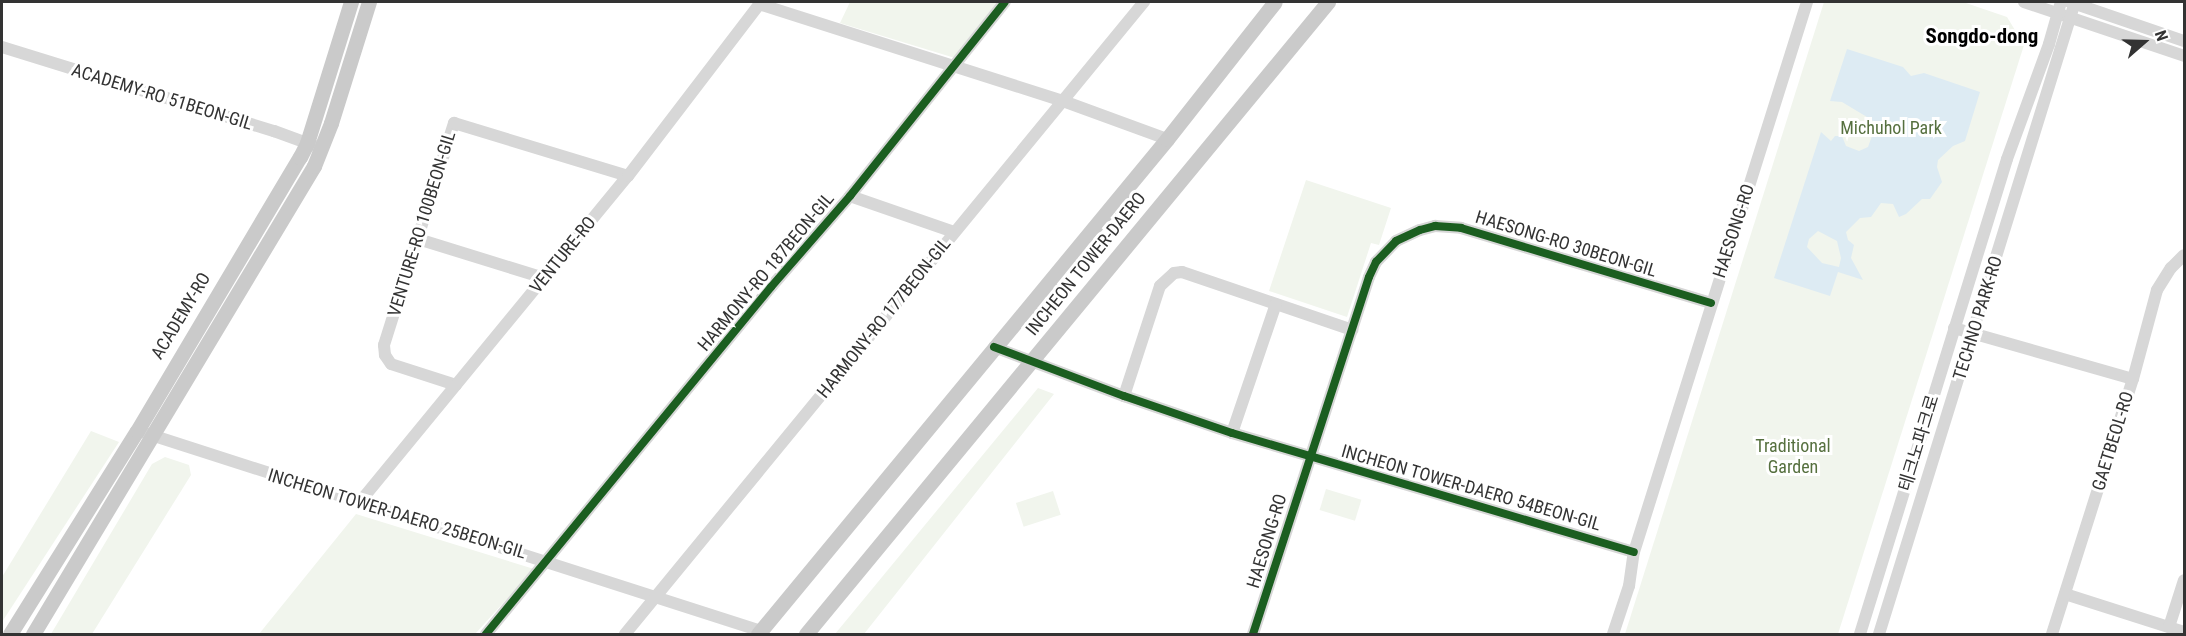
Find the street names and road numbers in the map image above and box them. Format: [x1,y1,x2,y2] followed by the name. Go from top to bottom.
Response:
[69,59,255,135] street label: ACADEMY-RO 51BEON-GIL
[384,129,460,319] street label: VENTURE-RO 100BEON-GIL
[1709,181,1759,281] street label: HAESONG-RO
[693,188,839,356] street label: HARMONY-RO 187BEON-GIL
[1021,188,1151,340] street label: INCHEON TOWER-DAERO
[1473,206,1659,282] street label: HAESONG-RO 30BEON-GIL
[525,212,601,298] street label: VENTURE-RO
[813,233,955,403] street label: HARMONY-RO 177BEON-GIL
[1949,253,2007,383] street label: TECHNO PARK-RO
[147,269,215,363] street label: ACADEMY-RO
[2088,389,2138,493] street label: GAETBEOL-RO
[1894,392,1944,494] street label: 테크노파크로
[1339,441,1603,535] street label: INCHEON TOWER-DAERO 54BEON-GIL
[265,464,529,564] street label: INCHEON TOWER-DAERO 25BEON-GIL
[1242,491,1292,591] street label: HAESONG-RO

